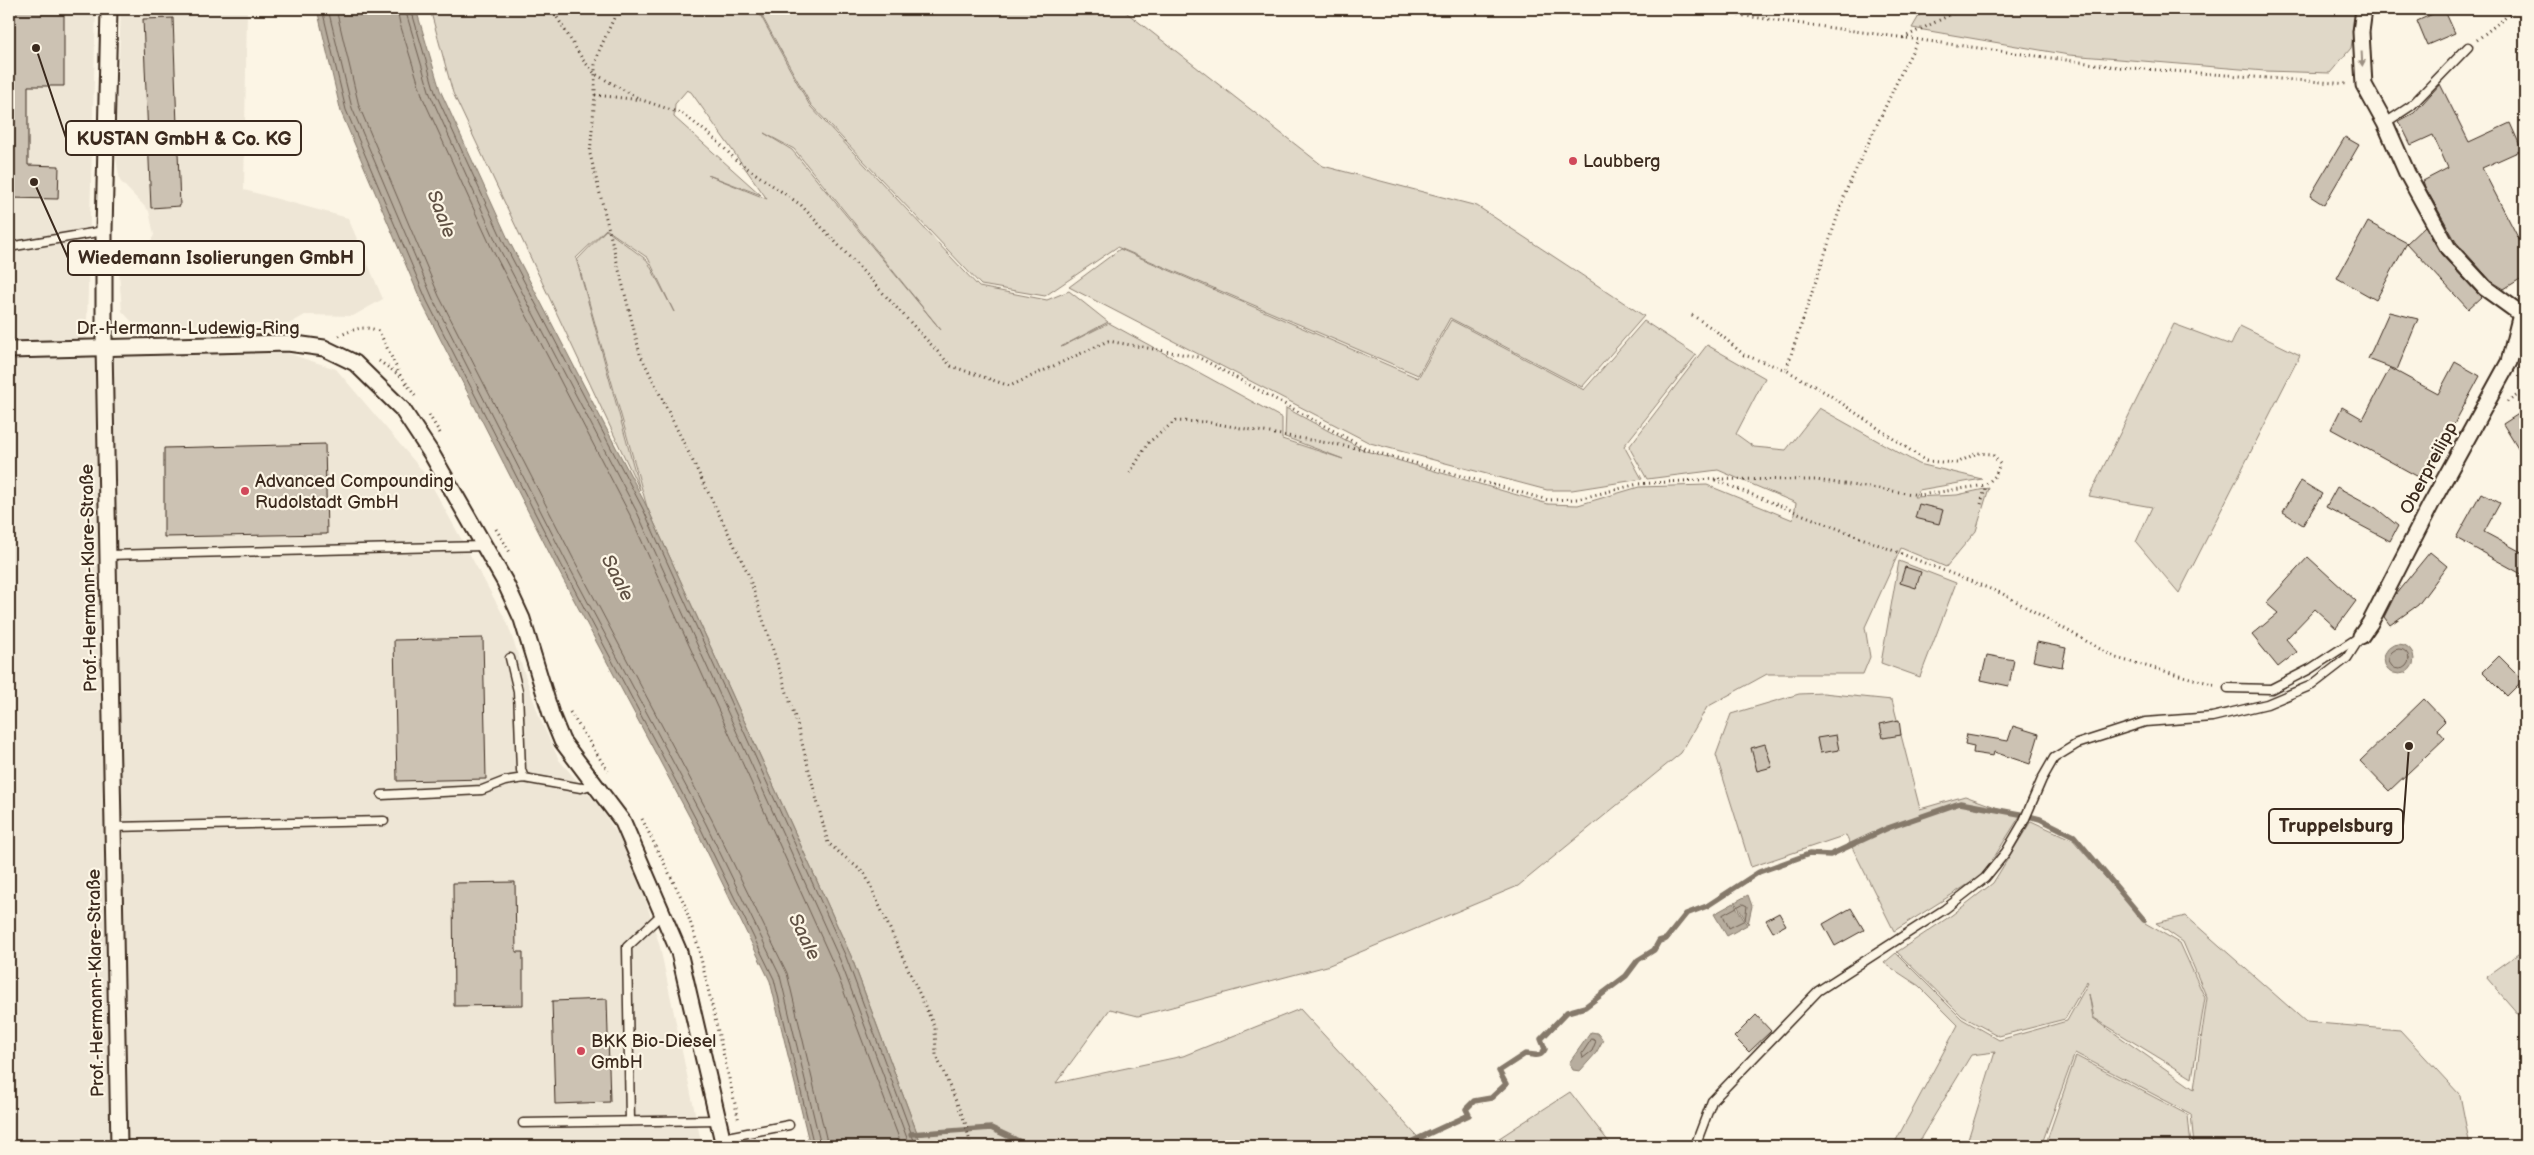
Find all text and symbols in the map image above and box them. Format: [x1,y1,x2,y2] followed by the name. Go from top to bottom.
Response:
[2359,51,2367,67] one-way arrow
[66,121,301,155] callout: KUSTAN GmbH & Co. KG
[77,128,291,151] text: KUSTAN GmbH & Co. KG
[1583,151,1661,172] place label: Laubberg
[1567,155,1579,167] marker: Laubberg
[421,187,461,241] water label: Saale
[68,241,364,275] callout: Wiedemann Isolierungen GmbH
[78,247,354,270] text: Wiedemann Isolierungen GmbH
[76,318,300,339] street label: Dr.-Hermann-Ludewig-Ring
[2396,418,2462,518] street label: Oberpreilipp
[77,463,101,692] street label: Prof.-Hermann-Klare-Straße
[255,471,454,513] place label: Advanced Compounding Rudolstadt GmbH
[239,485,251,497] marker: Advanced Compounding Rudolstadt GmbH
[596,551,638,605] water label: Saale
[2269,809,2403,843] callout: Truppelsburg
[2279,815,2393,838] text: Truppelsburg
[84,868,108,1097] street label: Prof.-Hermann-Klare-Straße
[783,910,825,964] water label: Saale
[591,1031,716,1073] place label: BKK Bio-Diesel GmbH
[575,1045,587,1057] marker: BKK Bio-Diesel GmbH

